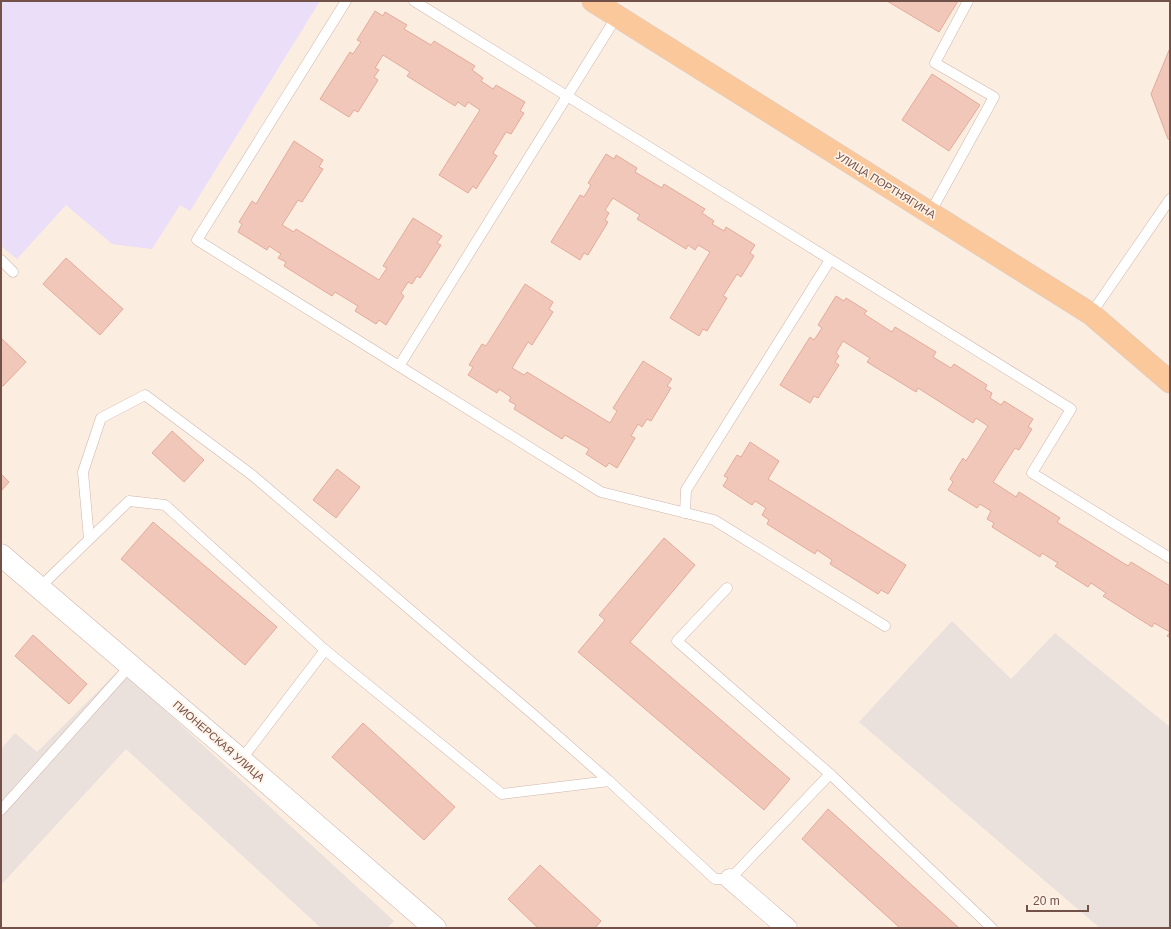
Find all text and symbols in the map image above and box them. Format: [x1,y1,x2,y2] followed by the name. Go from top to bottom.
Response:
[834,149,939,221] street label: УЛИЦА ПОРТНЯГИНА
[171,698,267,784] street label: ПИОНЕРСКАЯ УЛИЦА
[1027,887,1088,913] scale bar
[1033,894,1060,908] text: 20 m

